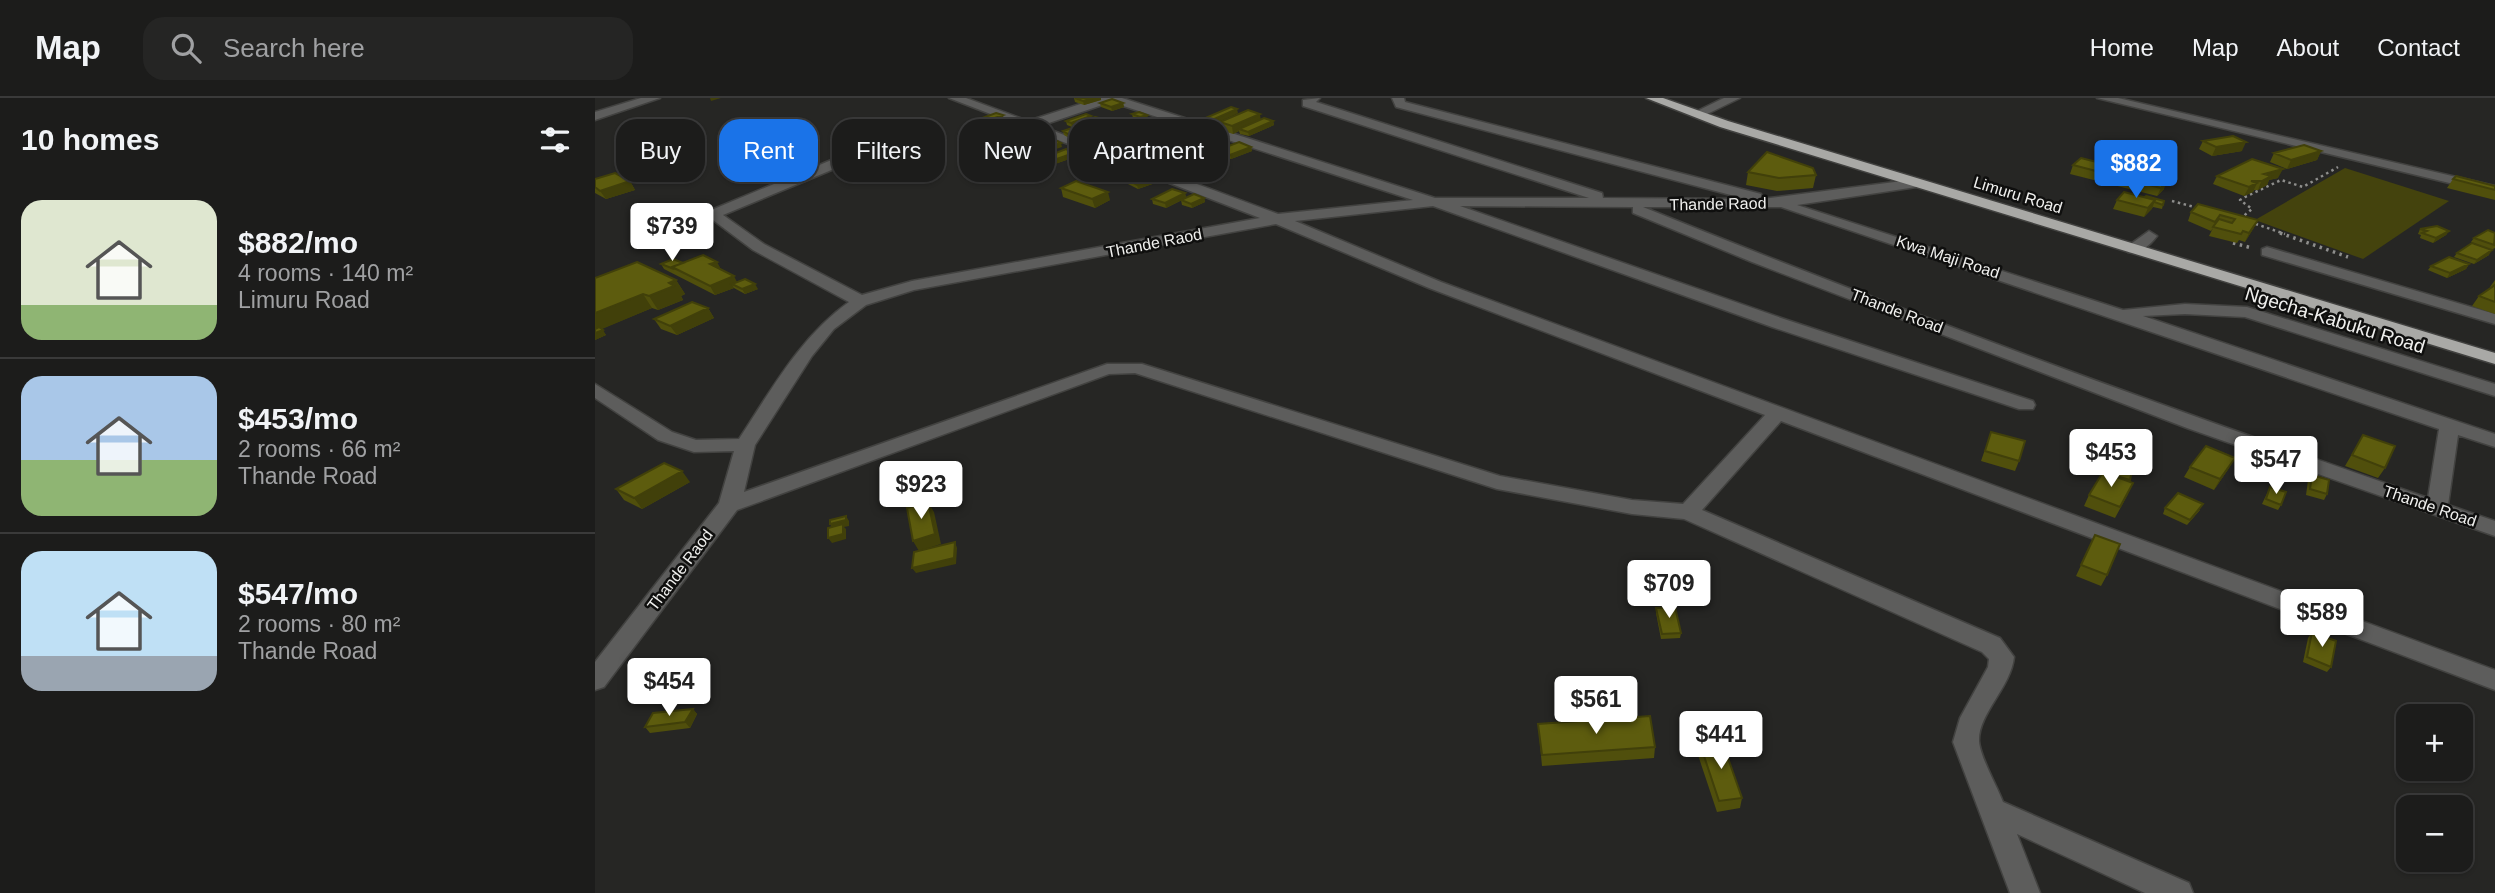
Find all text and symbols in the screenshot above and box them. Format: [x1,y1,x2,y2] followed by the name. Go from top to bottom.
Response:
[143,17,633,80] search box
[35,29,101,66] text: Map
[167,29,205,67] icon: search
[223,33,365,63] text: Search here
[2090,34,2154,61] text: Home
[2192,34,2239,61] text: Map
[2277,34,2339,61] text: About
[2377,34,2460,61] text: Contact
[616,119,705,182] chip: Buy
[719,119,818,182] chip: Rent
[832,119,945,182] chip: Filters
[959,119,1055,182] chip: New
[1069,119,1228,182] chip: Apartment
[536,121,574,159] icon: filters
[21,123,159,156] text: 10 homes
[2095,140,2177,200] pin: $882
[2110,150,2162,176] text: $882
[1972,173,2064,217] street label: Limuru Road
[1669,195,1767,213] street label: Thande Raod
[631,204,713,263] pin: $739
[646,213,698,239] text: $739
[1105,225,1203,261] street label: Thande Raod
[238,226,358,259] text: $882/mo
[77,228,161,312] icon: home
[1894,232,2002,282] street label: Kwa Maji Road
[238,260,413,286] text: 4 rooms · 140 m²
[2243,283,2427,357] street label: Ngecha-Kabuku Road
[1849,286,1945,336] street label: Thande Road
[238,287,370,313] text: Limuru Road
[238,402,358,435] text: $453/mo
[77,404,161,488] icon: home
[2070,430,2152,489] pin: $453
[238,436,400,462] text: 2 rooms · 66 m²
[2235,436,2317,496] pin: $547
[2085,439,2137,465] text: $453
[2250,446,2302,472] text: $547
[880,462,962,521] pin: $923
[238,463,377,489] text: Thande Road
[895,471,947,497] text: $923
[2381,482,2479,530] street label: Thande Road
[644,526,716,614] street label: Thande Raod
[1628,560,1710,620] pin: $709
[1643,570,1695,596] text: $709
[238,577,358,610] text: $547/mo
[77,579,161,663] icon: home
[2281,589,2363,649] pin: $589
[2296,599,2348,625] text: $589
[238,611,400,637] text: 2 rooms · 80 m²
[238,638,377,664] text: Thande Road
[628,658,710,718] pin: $454
[643,668,695,694] text: $454
[1555,676,1637,736] pin: $561
[1570,686,1622,712] text: $561
[2396,704,2473,872] map controls
[2396,704,2473,781] button: +
[1680,712,1762,771] pin: $441
[1695,721,1747,747] text: $441
[2396,795,2473,872] button: −

